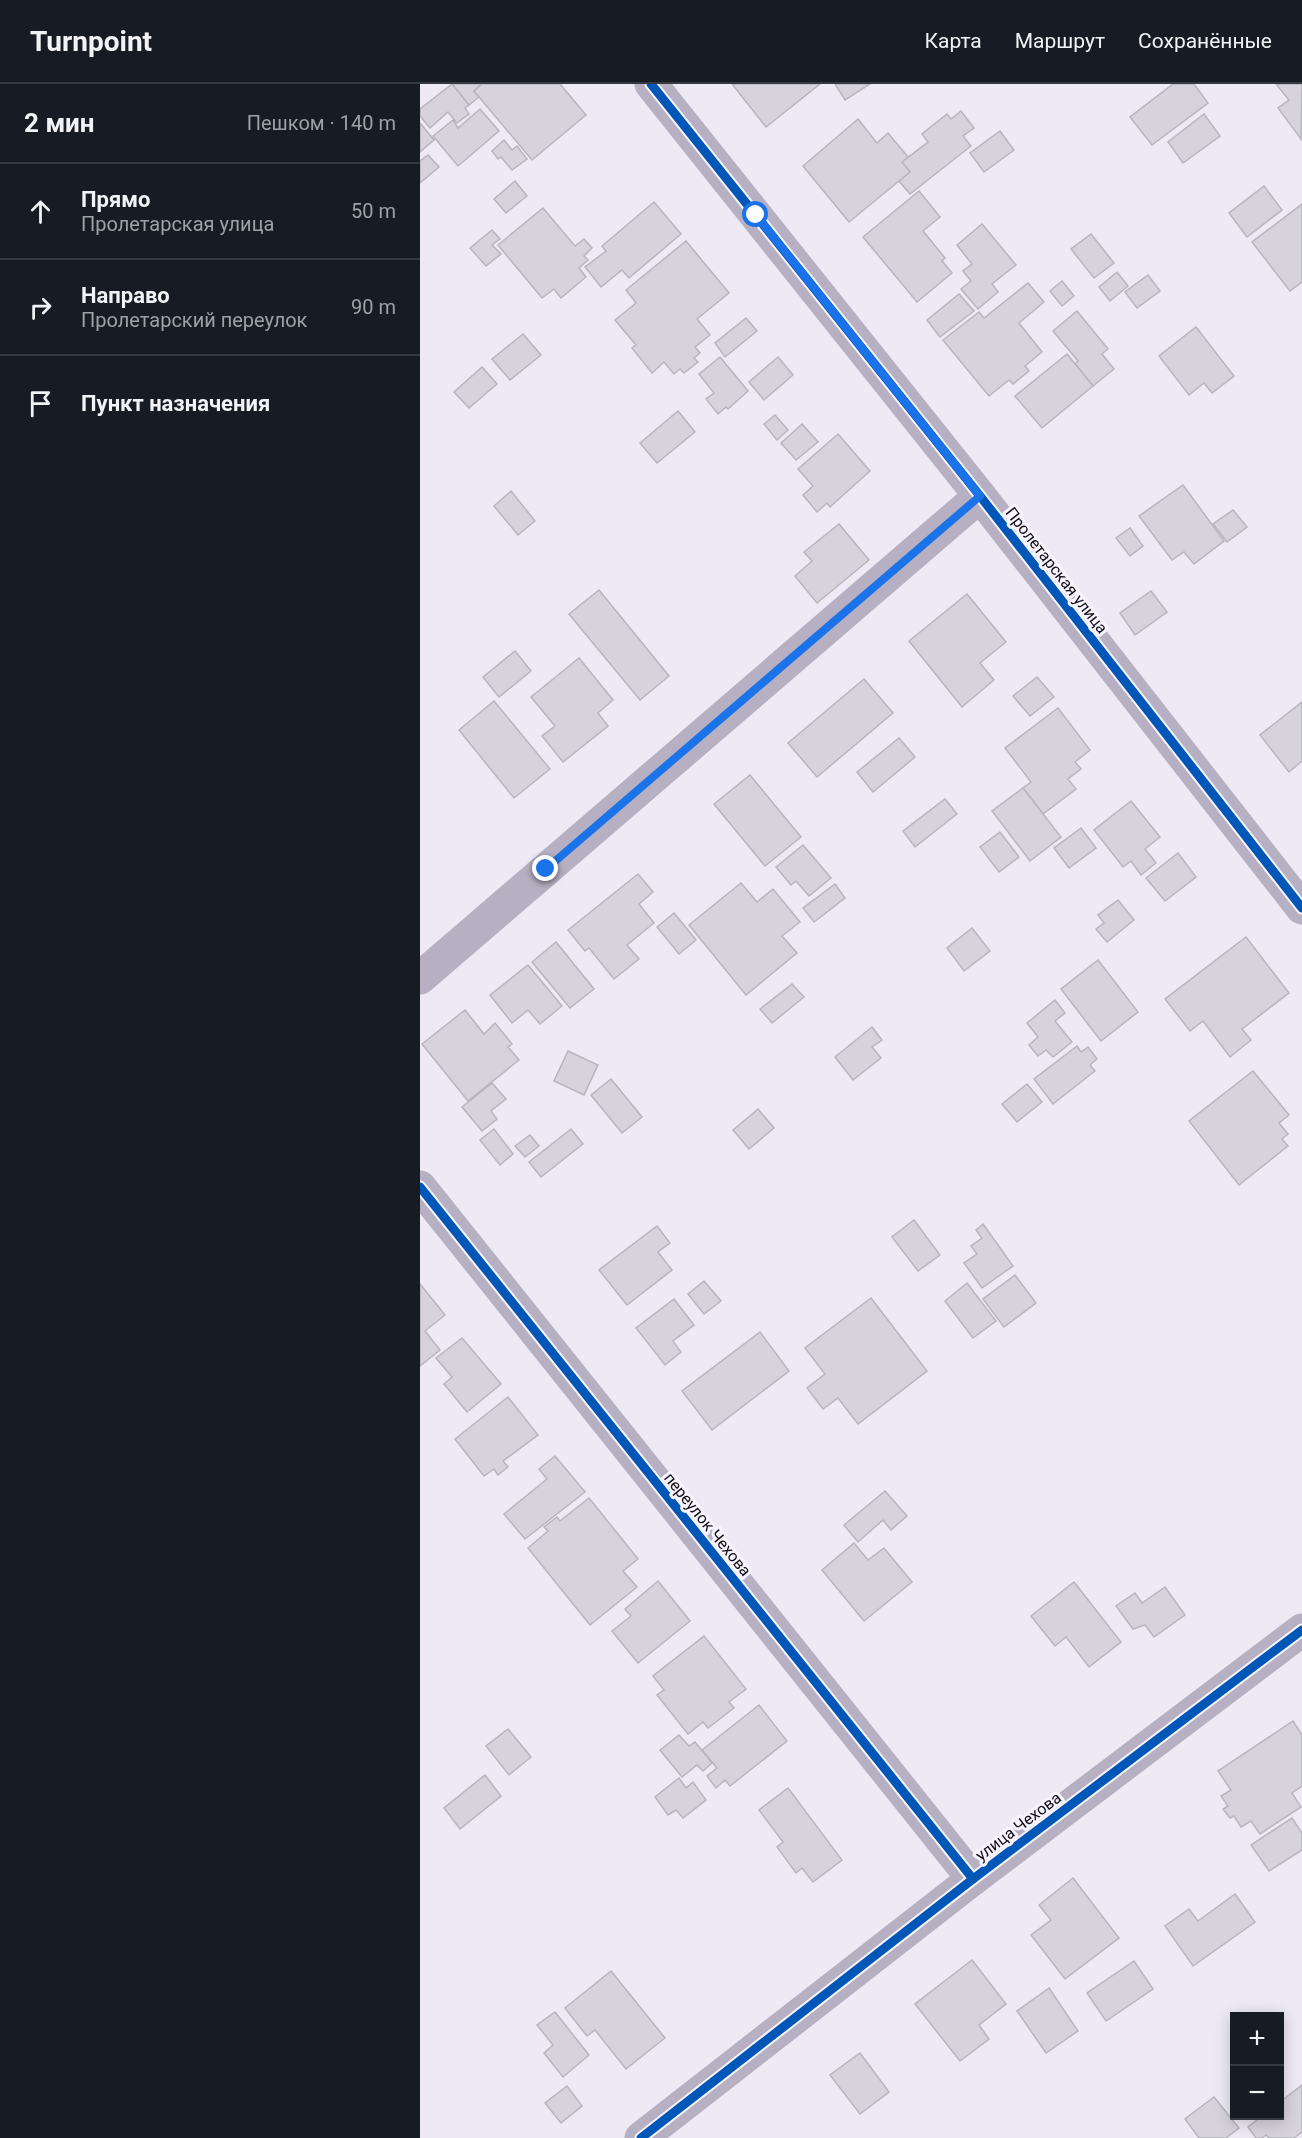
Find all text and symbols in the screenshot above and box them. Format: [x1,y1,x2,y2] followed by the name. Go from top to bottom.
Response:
[30,25,152,58] text: Turnpoint
[925,29,982,53] text: Карта
[1015,29,1105,53] text: Маршрут
[1138,29,1272,53] text: Сохранённые
[24,108,95,138] text: 2 мин
[247,111,396,135] text: Пешком · 140 m
[81,187,150,212] text: Прямо
[24,195,57,228] icon: ahead
[351,199,396,223] text: 50 m
[742,201,768,227] route start
[81,212,274,236] text: Пролетарская улица
[81,283,170,308] text: Направо
[24,291,57,324] icon: right
[351,295,396,319] text: 90 m
[81,308,307,332] text: Пролетарский переулок
[24,387,57,420] icon: arrive
[81,391,270,416] text: Пункт назначения
[1001,504,1112,637] street label: Пролетарская улица
[532,855,558,881] route end
[660,1469,755,1580] street label: переулок Чехова
[972,1788,1065,1865] street label: улица Чехова
[1230,2012,1284,2120] map controls
[1230,2012,1284,2066] button: +
[1230,2066,1284,2120] button: −

